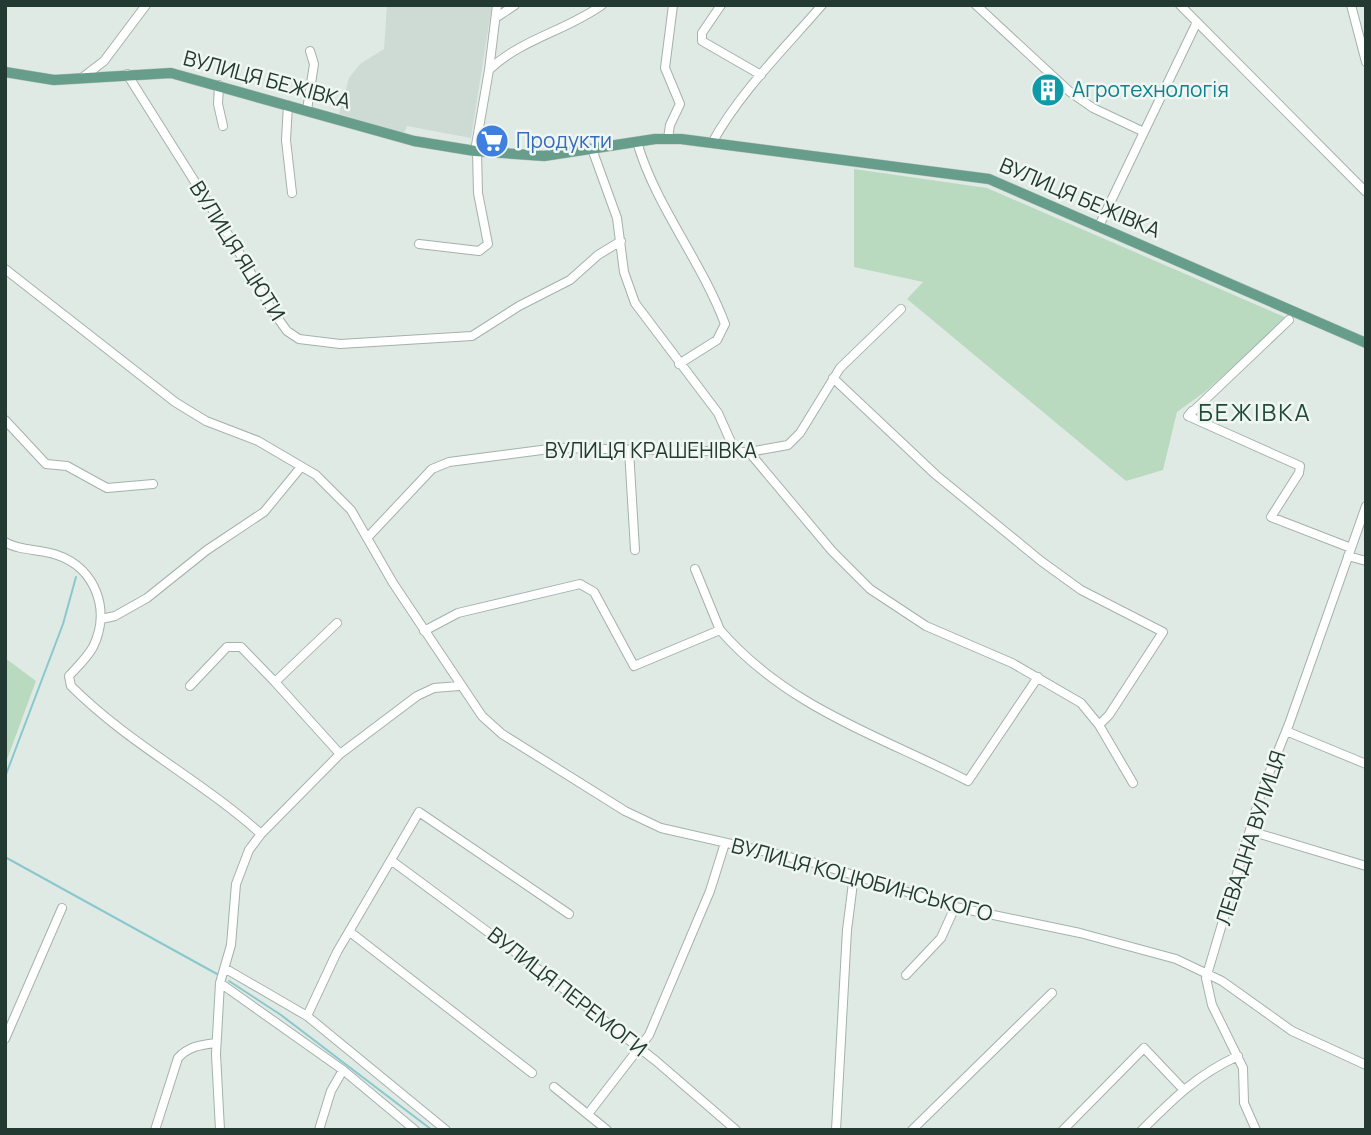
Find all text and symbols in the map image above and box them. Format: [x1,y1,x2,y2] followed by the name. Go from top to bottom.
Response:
[180,43,354,115] street label: ВУЛИЦЯ БЕЖІВКА
[1029,71,1067,109] building icon: Агротехнологія
[1072,75,1229,103] place label: Агротехнологія
[473,122,511,160] supermarket icon: Продукти
[516,126,612,154] place label: Продукти
[996,151,1165,244] street label: ВУЛИЦЯ БЕЖІВКА
[184,175,292,326] street label: ВУЛИЦЯ ЯЦЮТИ
[1198,395,1312,428] district label: БЕЖІВКА
[545,436,757,464] street label: ВУЛИЦЯ КРАШЕНІВКА
[1209,747,1292,929] street label: ЛЕВАДНА ВУЛИЦЯ
[729,831,996,927] street label: ВУЛИЦЯ КОЦЮБИНСЬКОГО
[482,920,653,1062] street label: ВУЛИЦЯ ПЕРЕМОГИ

